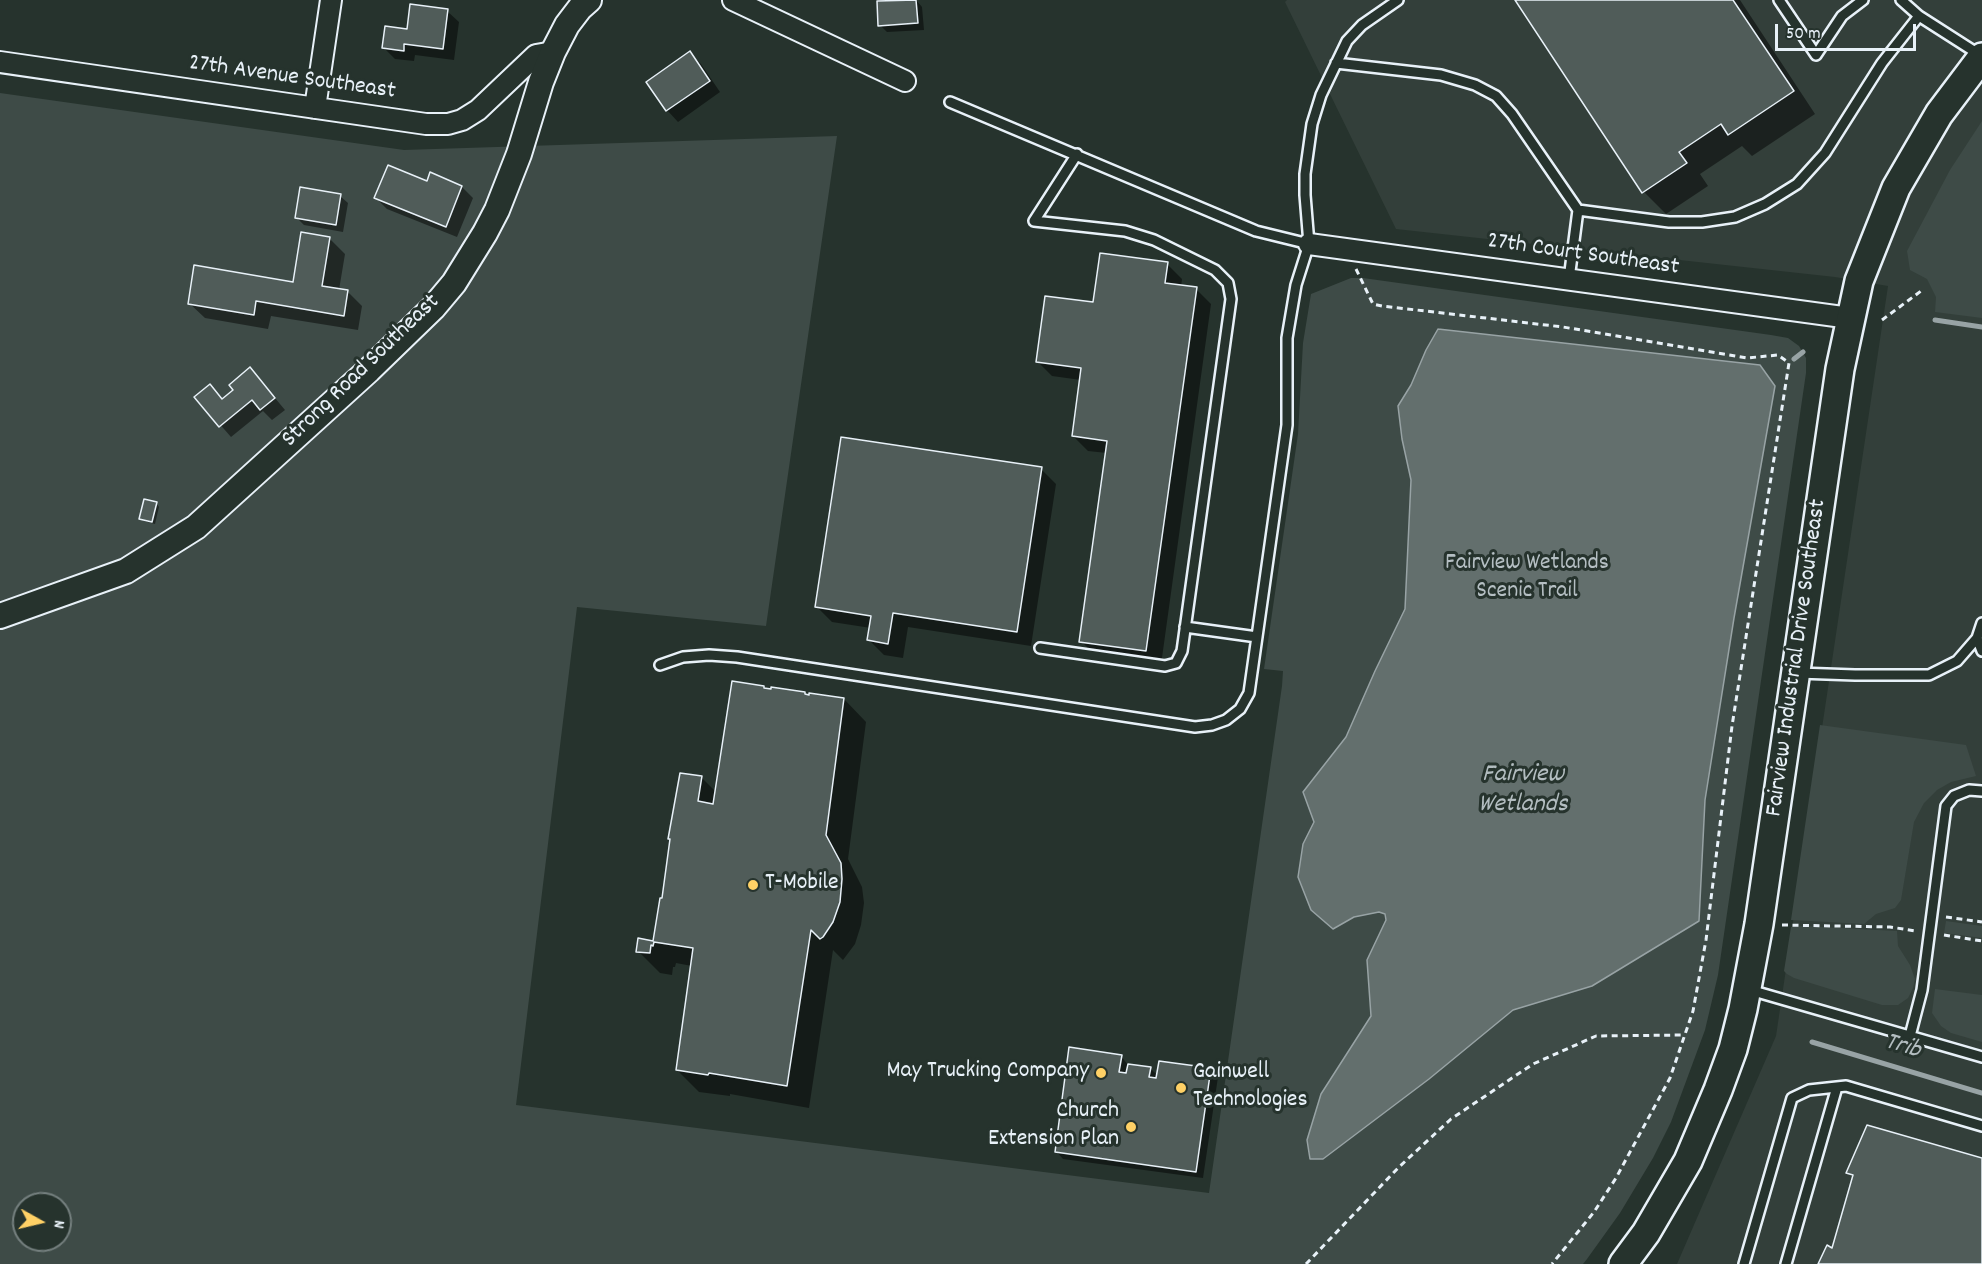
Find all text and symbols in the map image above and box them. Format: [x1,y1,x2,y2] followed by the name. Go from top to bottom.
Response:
[1778,12,1919,50] scale bar
[1786,22,1821,47] text: 50 m
[187,50,397,108] street label: 27th Avenue Southeast
[1485,228,1681,284] street label: 27th Court Southeast
[277,289,447,455] street label: Strong Road Southeast
[1761,498,1835,818] street label: Fairview Industrial Drive Southeast
[1445,551,1609,607] park label: Fairview Wetlands Scenic Trail
[1478,760,1568,822] water label: Fairview Wetlands
[765,871,839,899] place label: T-Mobile
[746,878,760,892] marker: T-Mobile
[1880,1028,1924,1068] water label: Trib
[886,1059,1089,1087] place label: May Trucking Company
[1193,1060,1308,1116] place label: Gainwell Technologies
[1094,1066,1108,1080] marker: May Trucking Company
[1174,1081,1188,1095] marker: Gainwell Technologies
[988,1099,1119,1155] place label: Church Extension Plan
[1124,1120,1138,1134] marker: Church Extension Plan
[12,1192,72,1252] north arrow
[46,1219,70,1230] text: N

